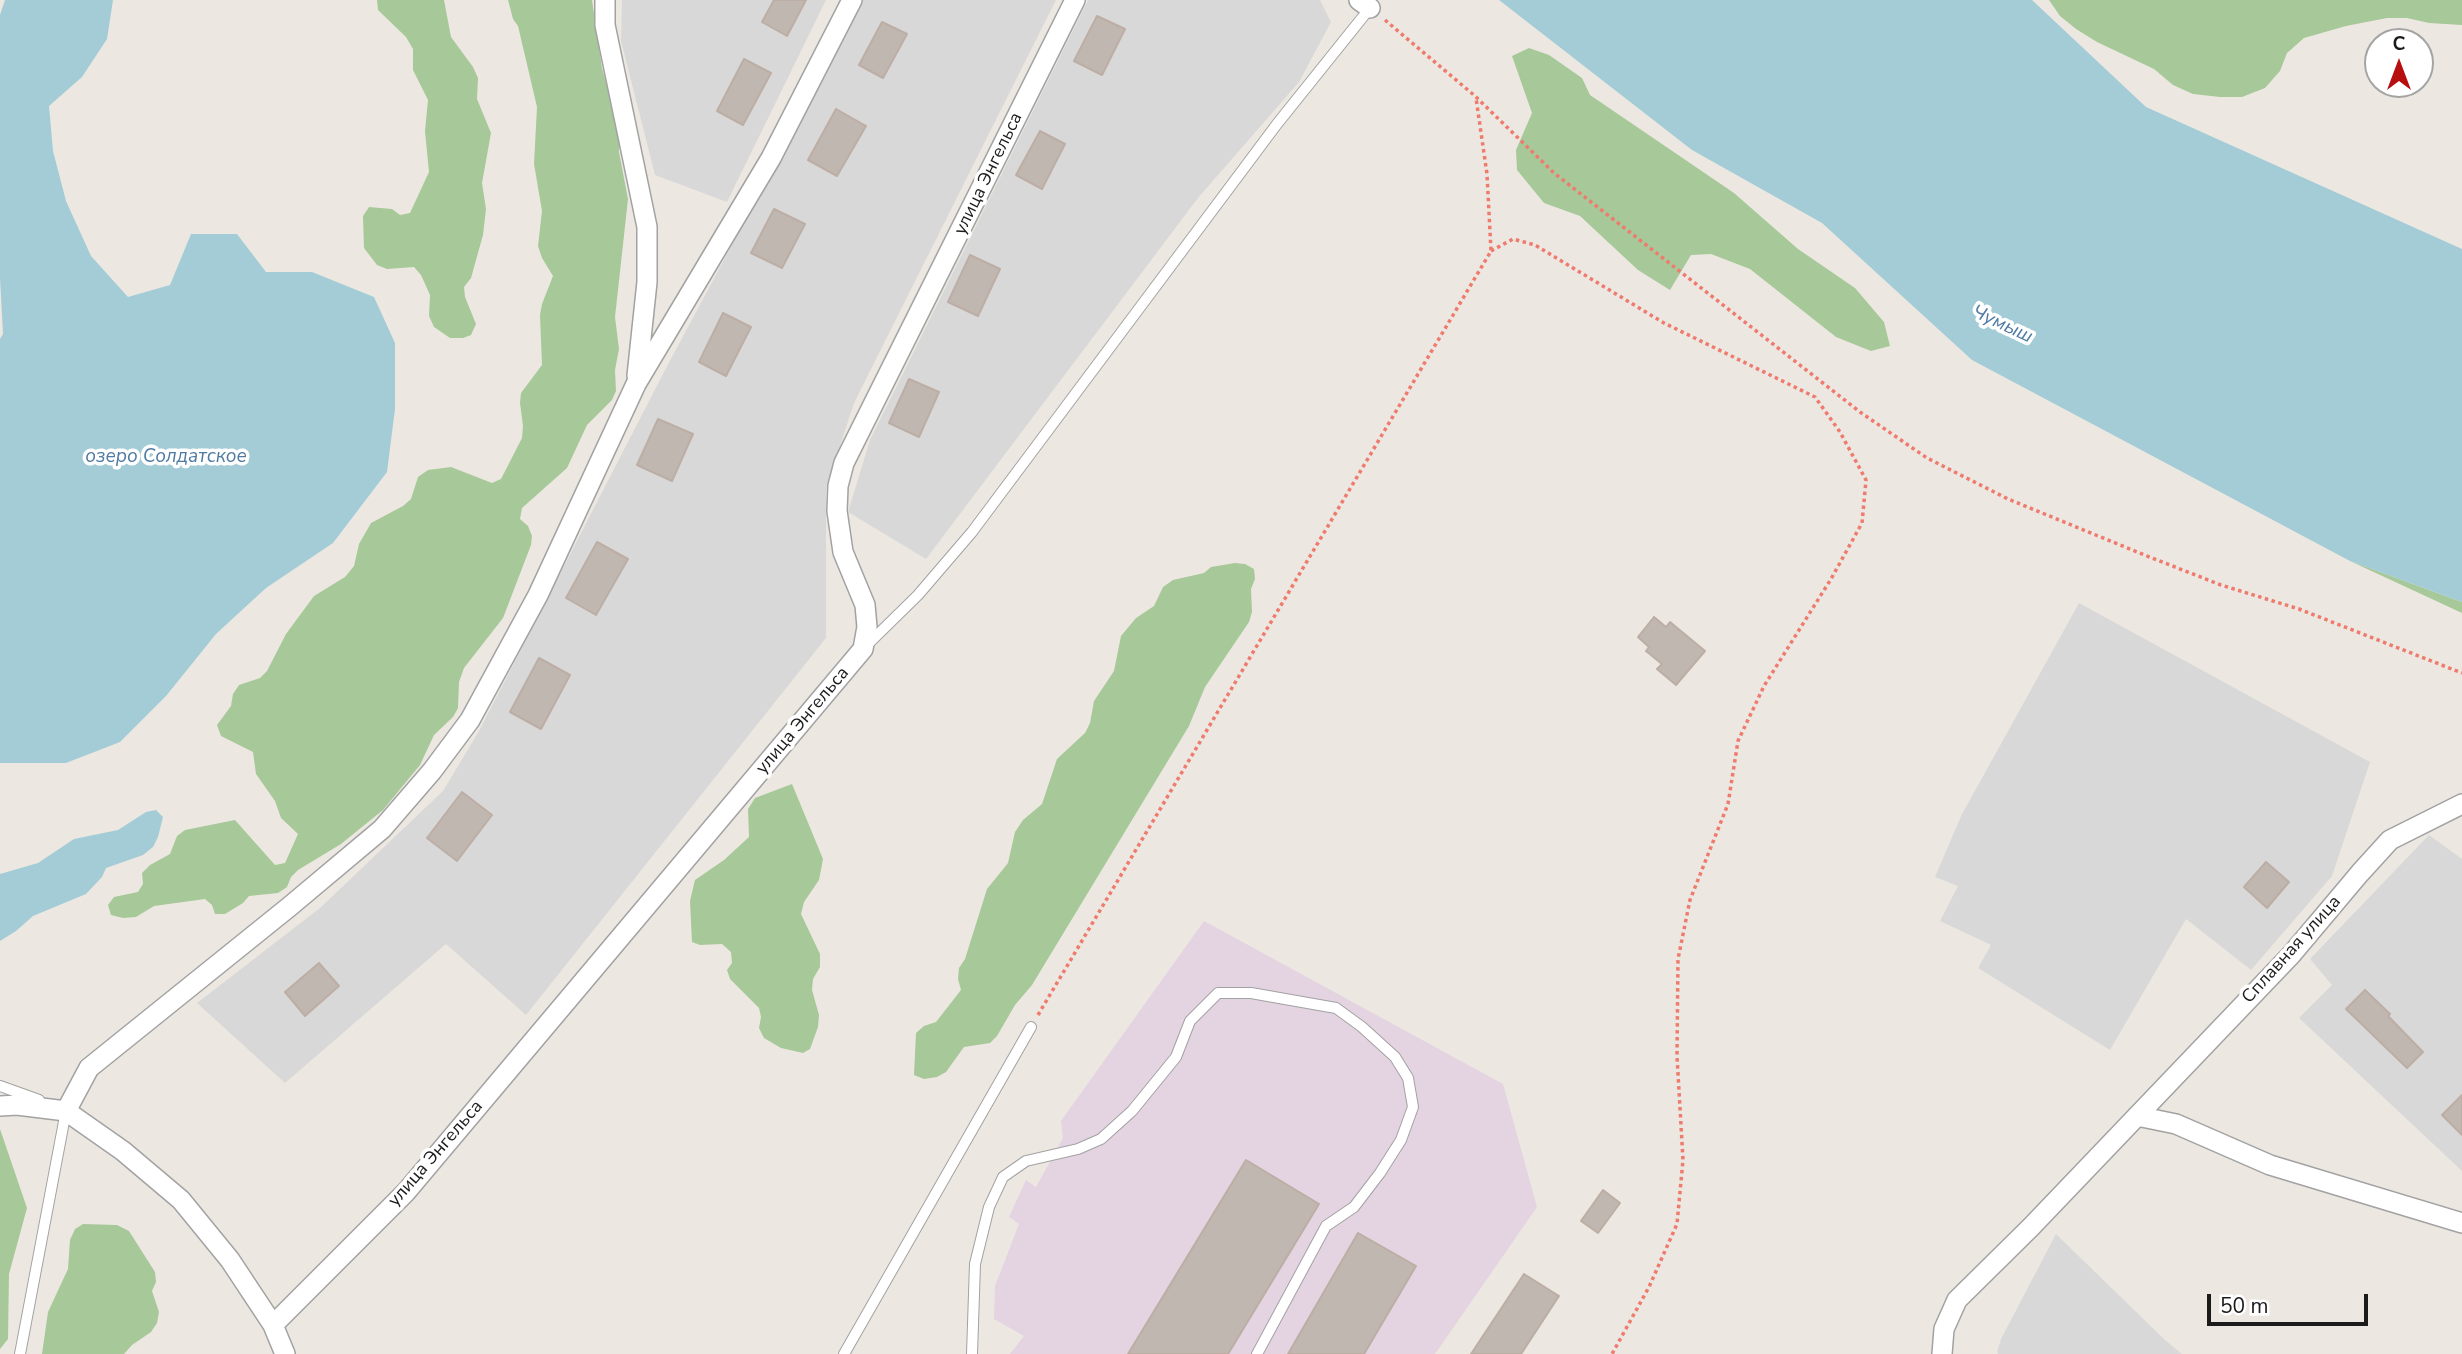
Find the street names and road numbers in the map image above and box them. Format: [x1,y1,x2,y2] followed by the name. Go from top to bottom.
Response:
[950,109,1028,239] street label: улица Энгельса
[752,663,854,779] street label: улица Энгельса
[2238,892,2346,1008] street label: Сплавная улица
[384,1097,488,1211] street label: улица Энгельса

